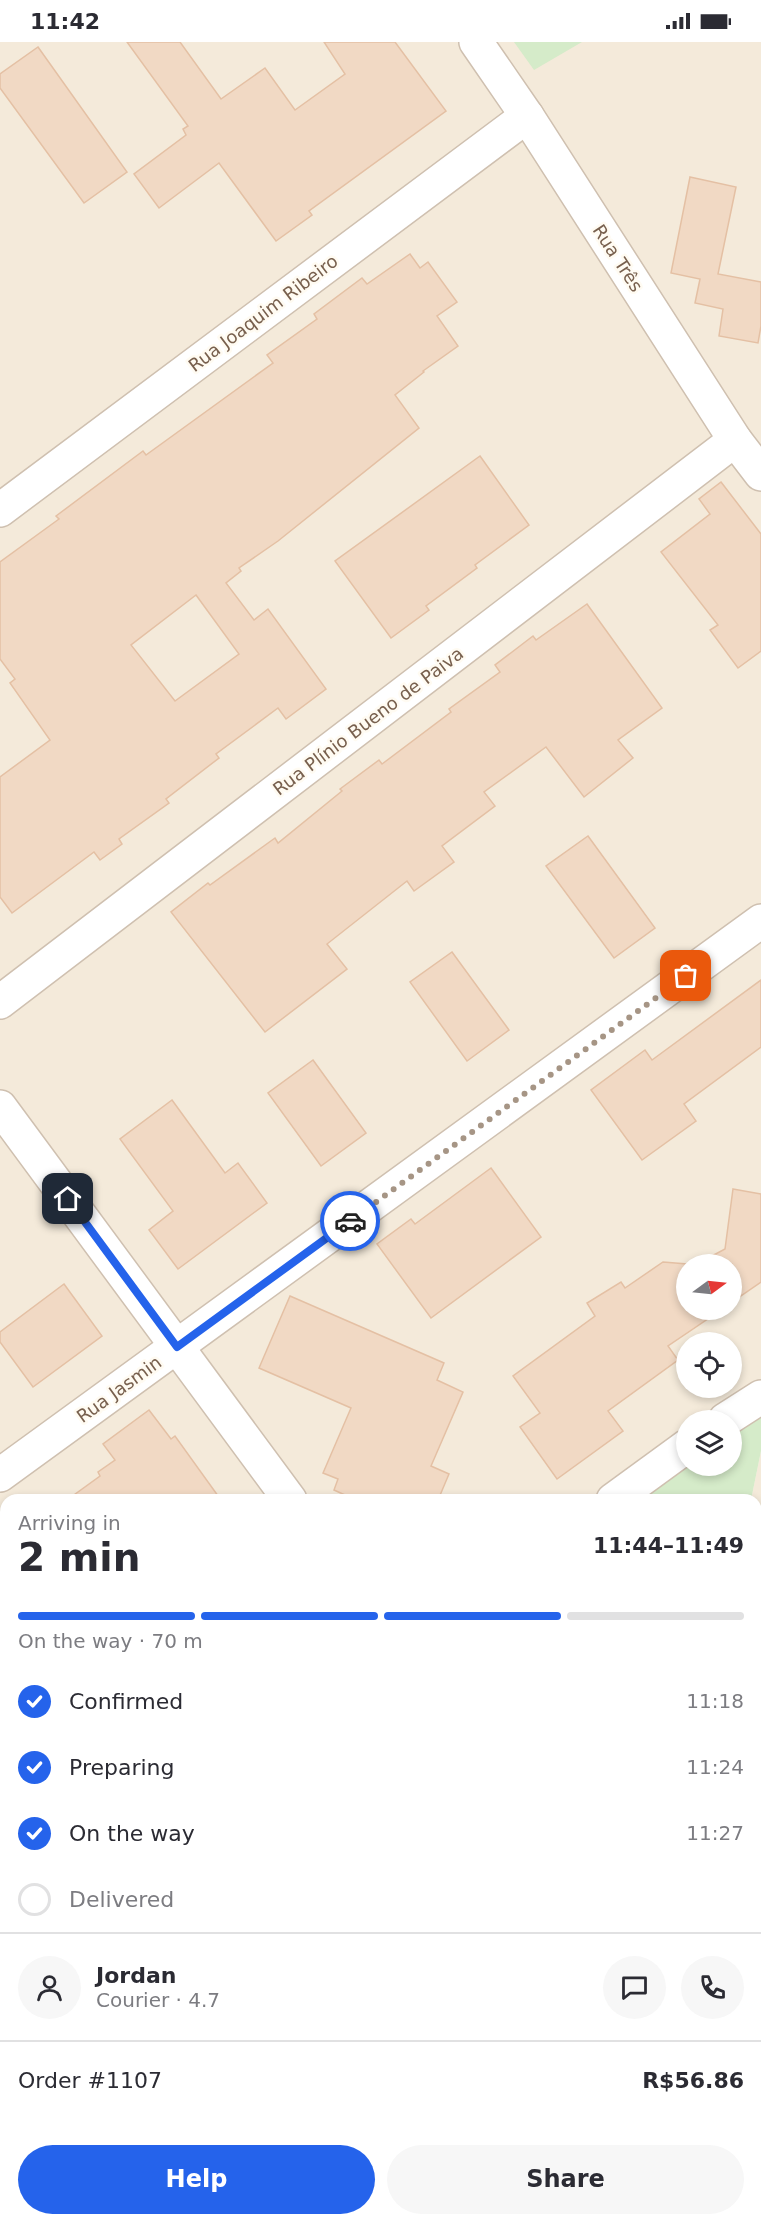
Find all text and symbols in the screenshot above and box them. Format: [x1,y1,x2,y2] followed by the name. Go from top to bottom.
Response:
[30,9,100,34] text: 11:42
[589,221,647,295] street label: Rua Três
[184,250,342,376] street label: Rua Joaquim Ribeiro
[269,643,467,799] street label: Rua Plínio Bueno de Paiva
[660,950,711,1001] pin
[669,959,702,992] icon: bag
[42,1173,93,1224] pin
[51,1182,84,1215] icon: home
[320,1191,380,1251] courier
[334,1205,367,1238] icon: car
[676,1254,742,1320] north arrow
[676,1254,742,1476] map controls
[676,1332,742,1398] button: locate
[73,1351,165,1427] street label: Rua Jasmin
[676,1410,742,1476] button: layers
[18,1511,121,1535] text: Arriving in
[593,1533,744,1558] text: 11:44–11:49
[18,1535,140,1580] text: 2 min
[18,1629,203,1653] text: On the way · 70 m
[18,1685,51,1718] icon: check
[69,1689,183,1714] text: Confirmed
[686,1689,744,1713] text: 11:18
[18,1751,51,1784] icon: check
[69,1755,175,1780] text: Preparing
[686,1755,744,1779] text: 11:24
[18,1817,51,1850] icon: check
[69,1821,195,1846] text: On the way
[686,1821,744,1845] text: 11:27
[69,1887,174,1912] text: Delivered
[18,1956,81,2019] button: person
[603,1956,666,2019] button: chat
[681,1956,744,2019] button: phone
[96,1963,176,1988] text: Jordan
[96,1988,220,2012] text: Courier · 4.7
[18,2068,162,2093] text: Order #1107
[642,2068,744,2093] text: R$56.86
[18,2145,375,2214] button: Help
[387,2145,744,2214] button: Share

